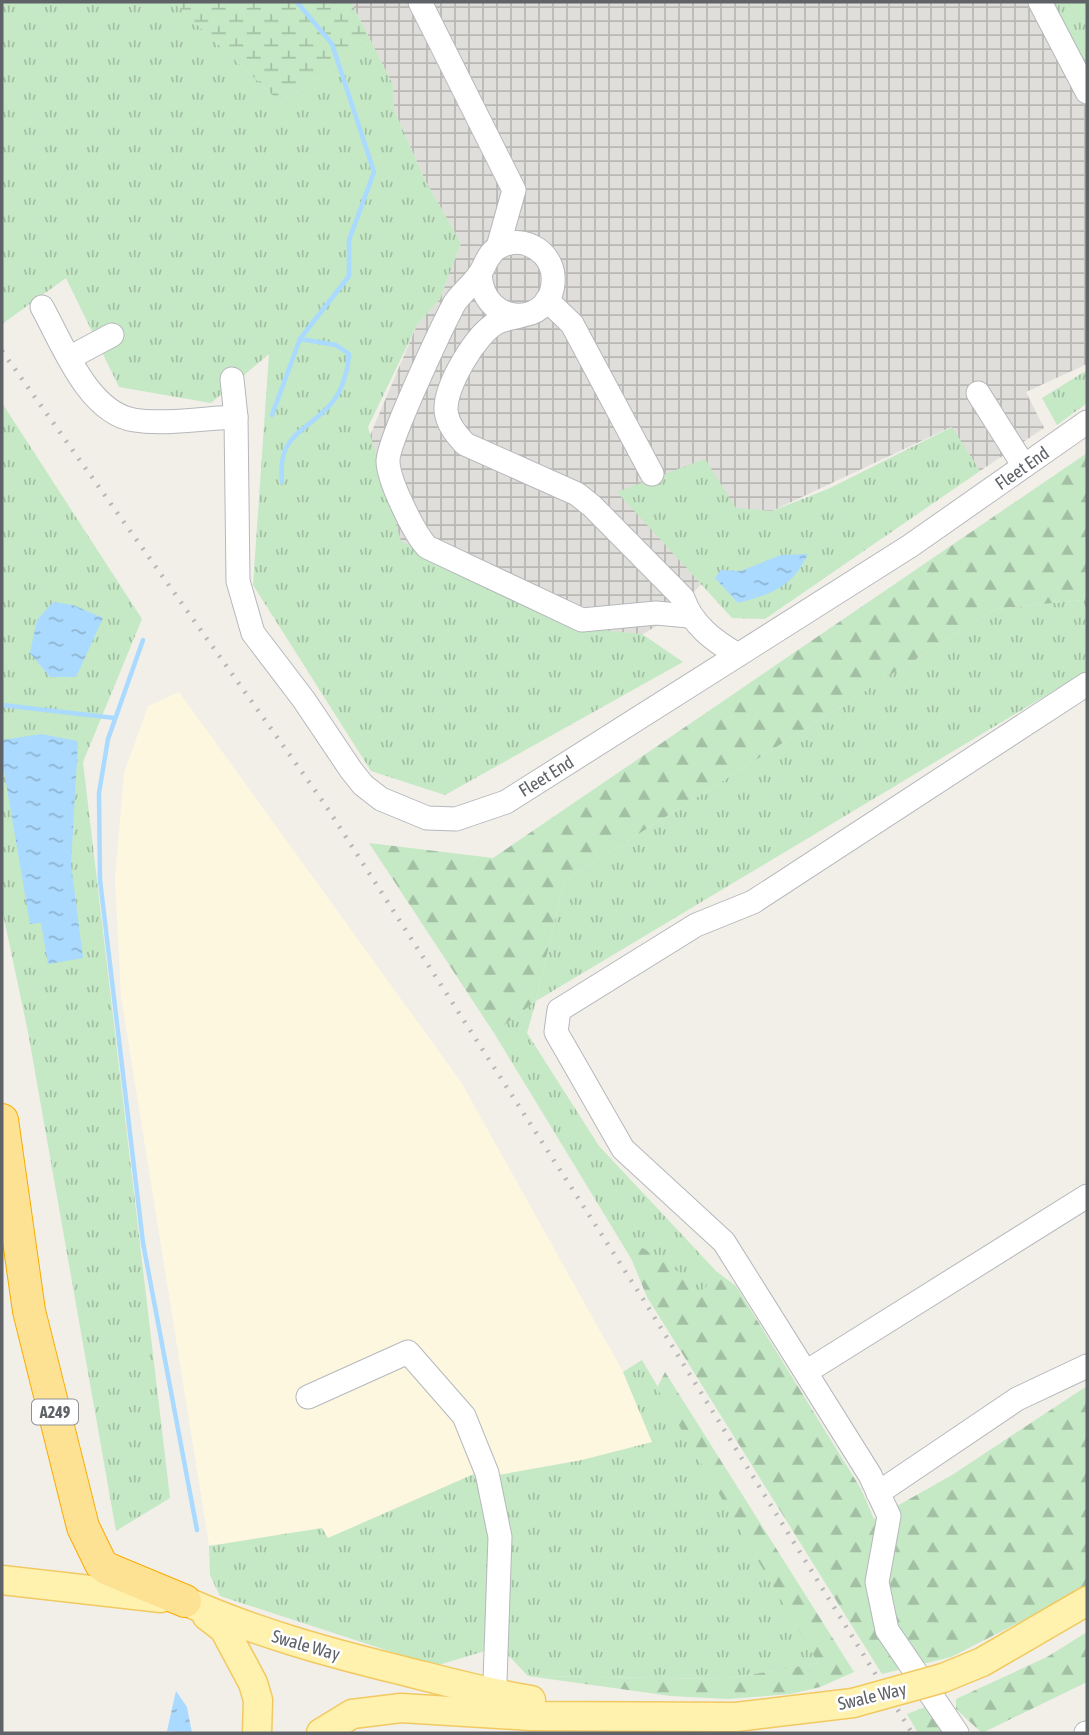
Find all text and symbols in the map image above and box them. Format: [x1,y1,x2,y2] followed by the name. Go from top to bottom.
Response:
[991,442,1053,494] street label: Fleet End
[515,751,577,801] street label: Fleet End
[32,1400,78,1424] road number: A249
[270,1625,342,1665] street label: Swale Way
[836,1678,908,1714] street label: Swale Way

